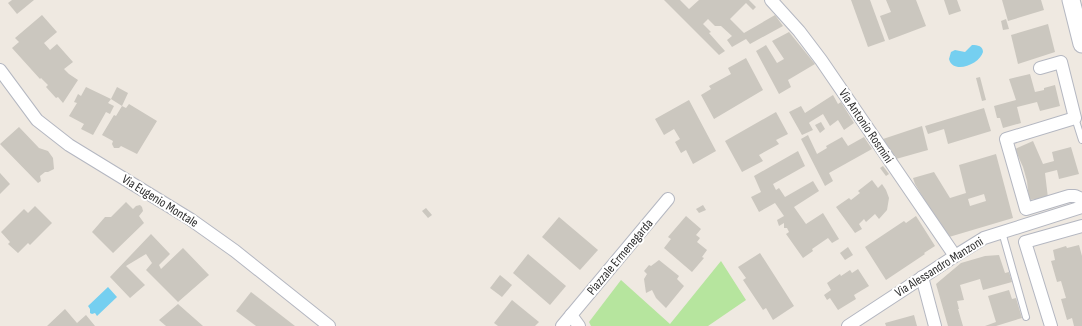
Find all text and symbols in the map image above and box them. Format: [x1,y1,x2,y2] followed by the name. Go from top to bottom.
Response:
[835,86,897,166] street label: Via Antonio Rosmini
[119,171,201,231] street label: Via Eugenio Montale
[584,216,656,298] street label: Piazzale Ermenegarda
[892,233,986,301] street label: Via Alessandro Manzoni

